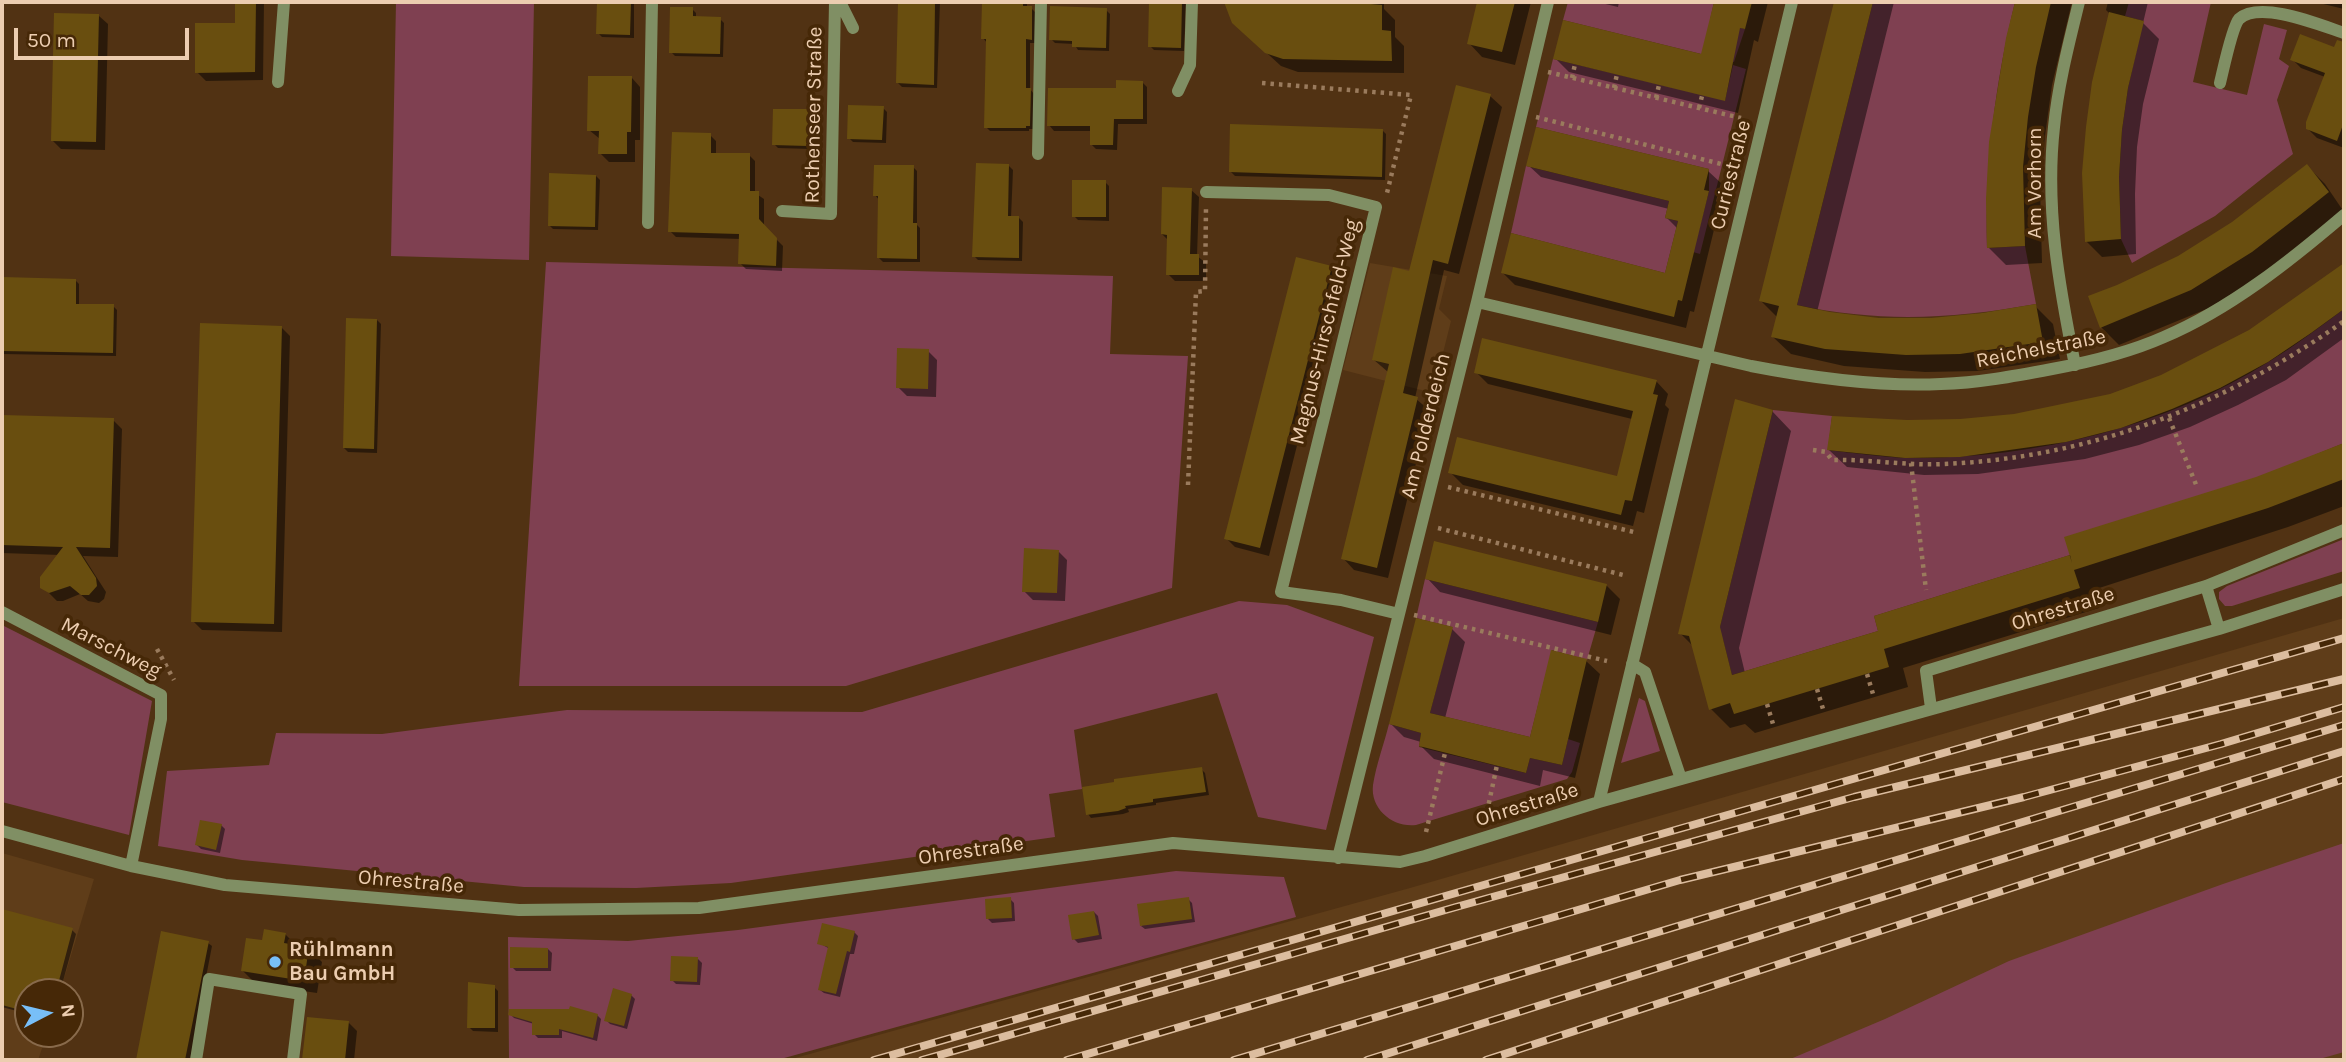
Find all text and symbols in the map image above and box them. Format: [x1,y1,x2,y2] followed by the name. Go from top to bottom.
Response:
[18,14,192,58] scale bar
[800,26,828,204] street label: Rothenseer Straße
[27,28,76,52] text: 50 m
[1705,118,1757,232] street label: Curiestraße
[2022,127,2048,239] street label: Am Vorhorn
[1285,217,1365,447] street label: Magnus-Hirschfeld-Weg
[1974,324,2108,374] street label: Reichelstraße
[1396,350,1456,502] street label: Am Polderdeich
[2008,581,2118,637] street label: Ohrestraße
[57,612,165,684] street label: Marschweg
[1472,777,1582,833] street label: Ohrestraße
[917,831,1025,871] street label: Ohrestraße
[357,865,465,899] street label: Ohrestraße
[289,937,395,987] place label: Rühlmann Bau GmbH
[267,954,283,970] marker: Rühlmann Bau GmbH
[14,978,84,1048] north arrow
[56,1003,80,1019] text: N

